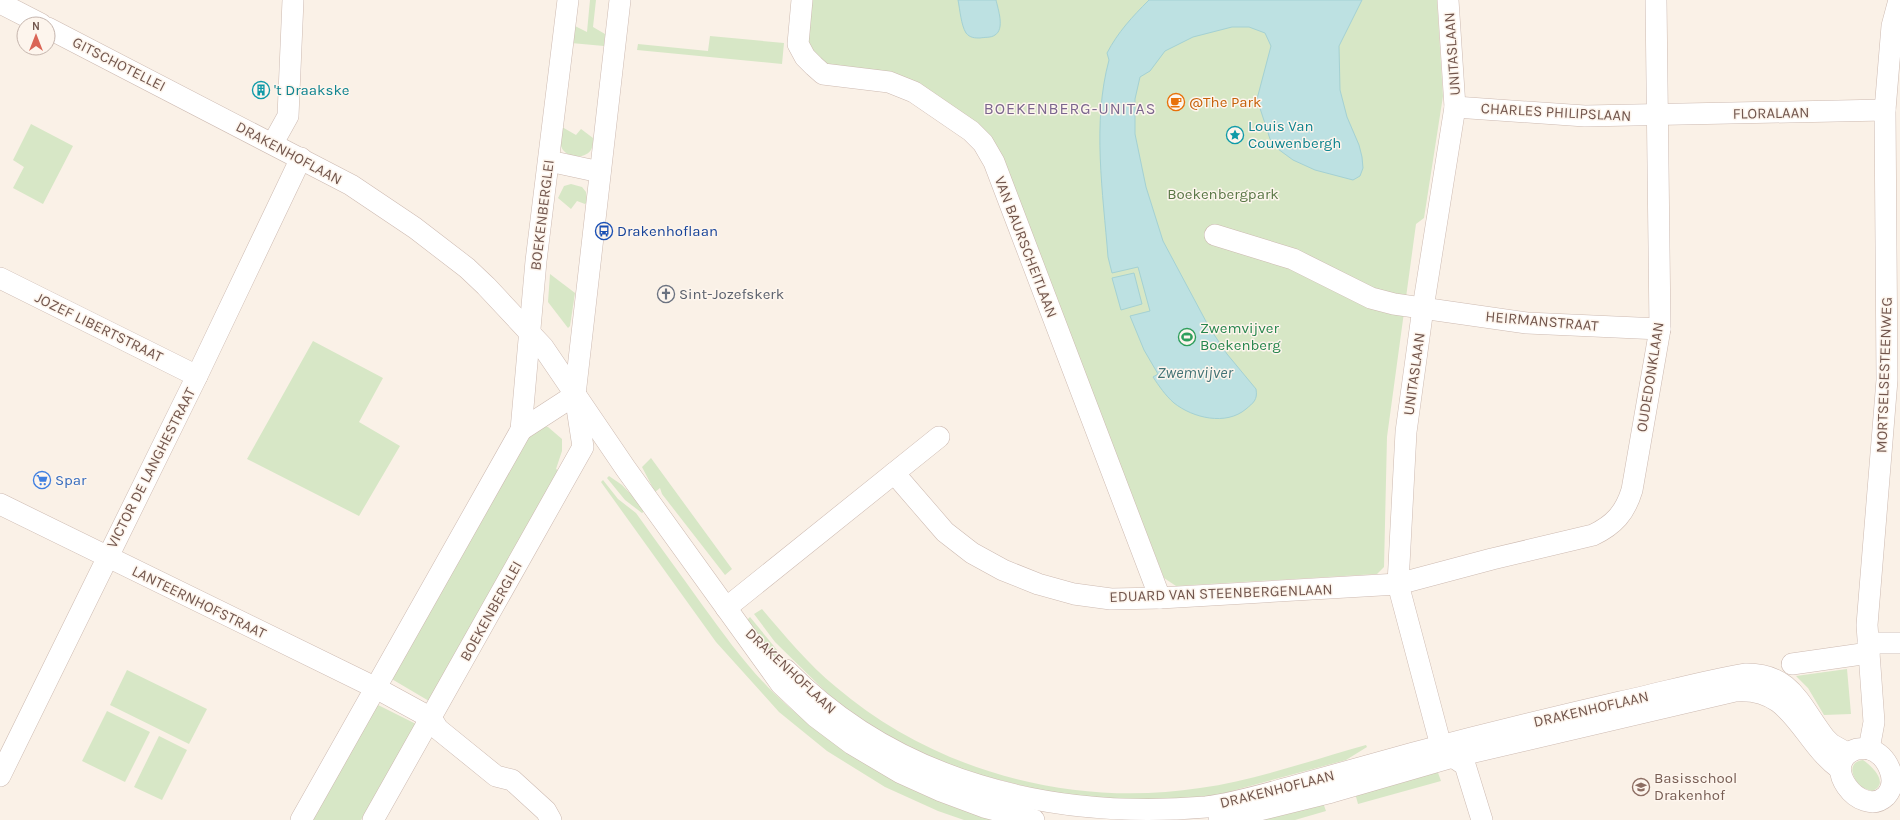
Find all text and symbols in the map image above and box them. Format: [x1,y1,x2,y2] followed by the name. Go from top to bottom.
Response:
[1440,12,1464,96] street label: UNITASLAAN
[16,16,56,56] north arrow
[32,20,40,33] text: N
[70,33,168,95] street label: GITSCHOTELLEI
[251,80,271,100] building icon: 't Draakske
[274,81,350,99] place label: 't Draakske
[1166,92,1186,112] cafe icon: @The Park
[1189,93,1261,111] place label: @The Park
[984,99,1156,118] district label: BOEKENBERG-UNITAS
[1480,99,1632,125] street label: CHARLES PHILIPSLAAN
[1732,103,1810,123] street label: FLORALAAN
[233,117,345,189] street label: DRAKENHOFLAAN
[1248,117,1341,152] place label: Louis Van Couwenbergh
[1225,125,1245,145] place icon: Louis Van Couwenbergh
[526,159,558,271] street label: BOEKENBERGLEI
[991,174,1061,320] street label: VAN BAURSCHEITLAAN
[1167,185,1279,203] park label: Boekenbergpark
[594,221,614,241] bus stop icon: Drakenhoflaan
[617,222,718,240] place label: Drakenhoflaan
[656,284,676,304] church icon: Sint-Jozefskerk
[679,285,784,303] place label: Sint-Jozefskerk
[32,288,166,366] street label: JOZEF LIBERTSTRAAT
[1872,297,1896,453] street label: MORTSELSESTEENWEG
[1485,307,1600,335] street label: HEIRMANSTRAAT
[1200,319,1281,354] place label: Zwemvijver Boekenberg
[1632,321,1668,433] street label: OUDEDONKLAAN
[1177,327,1197,347] sports icon: Zwemvijver Boekenberg
[1399,331,1429,417] street label: UNITASLAAN
[1157,363,1234,382] water label: Zwemvijver
[103,384,200,551] street label: VICTOR DE LANGHESTRAAT
[32,470,52,490] supermarket icon: Spar
[55,471,87,489] place label: Spar
[456,558,526,664] street label: BOEKENBERGLEI
[129,562,270,643] street label: LANTEERNHOFSTRAAT
[1109,580,1333,606] street label: EDUARD VAN STEENBERGENLAAN
[742,624,840,718] street label: DRAKENHOFLAAN
[1532,687,1650,731] street label: DRAKENHOFLAAN
[1218,766,1336,812] street label: DRAKENHOFLAAN
[1654,769,1737,804] place label: Basisschool Drakenhof
[1631,777,1651,797] school or university icon: Basisschool Drakenhof

